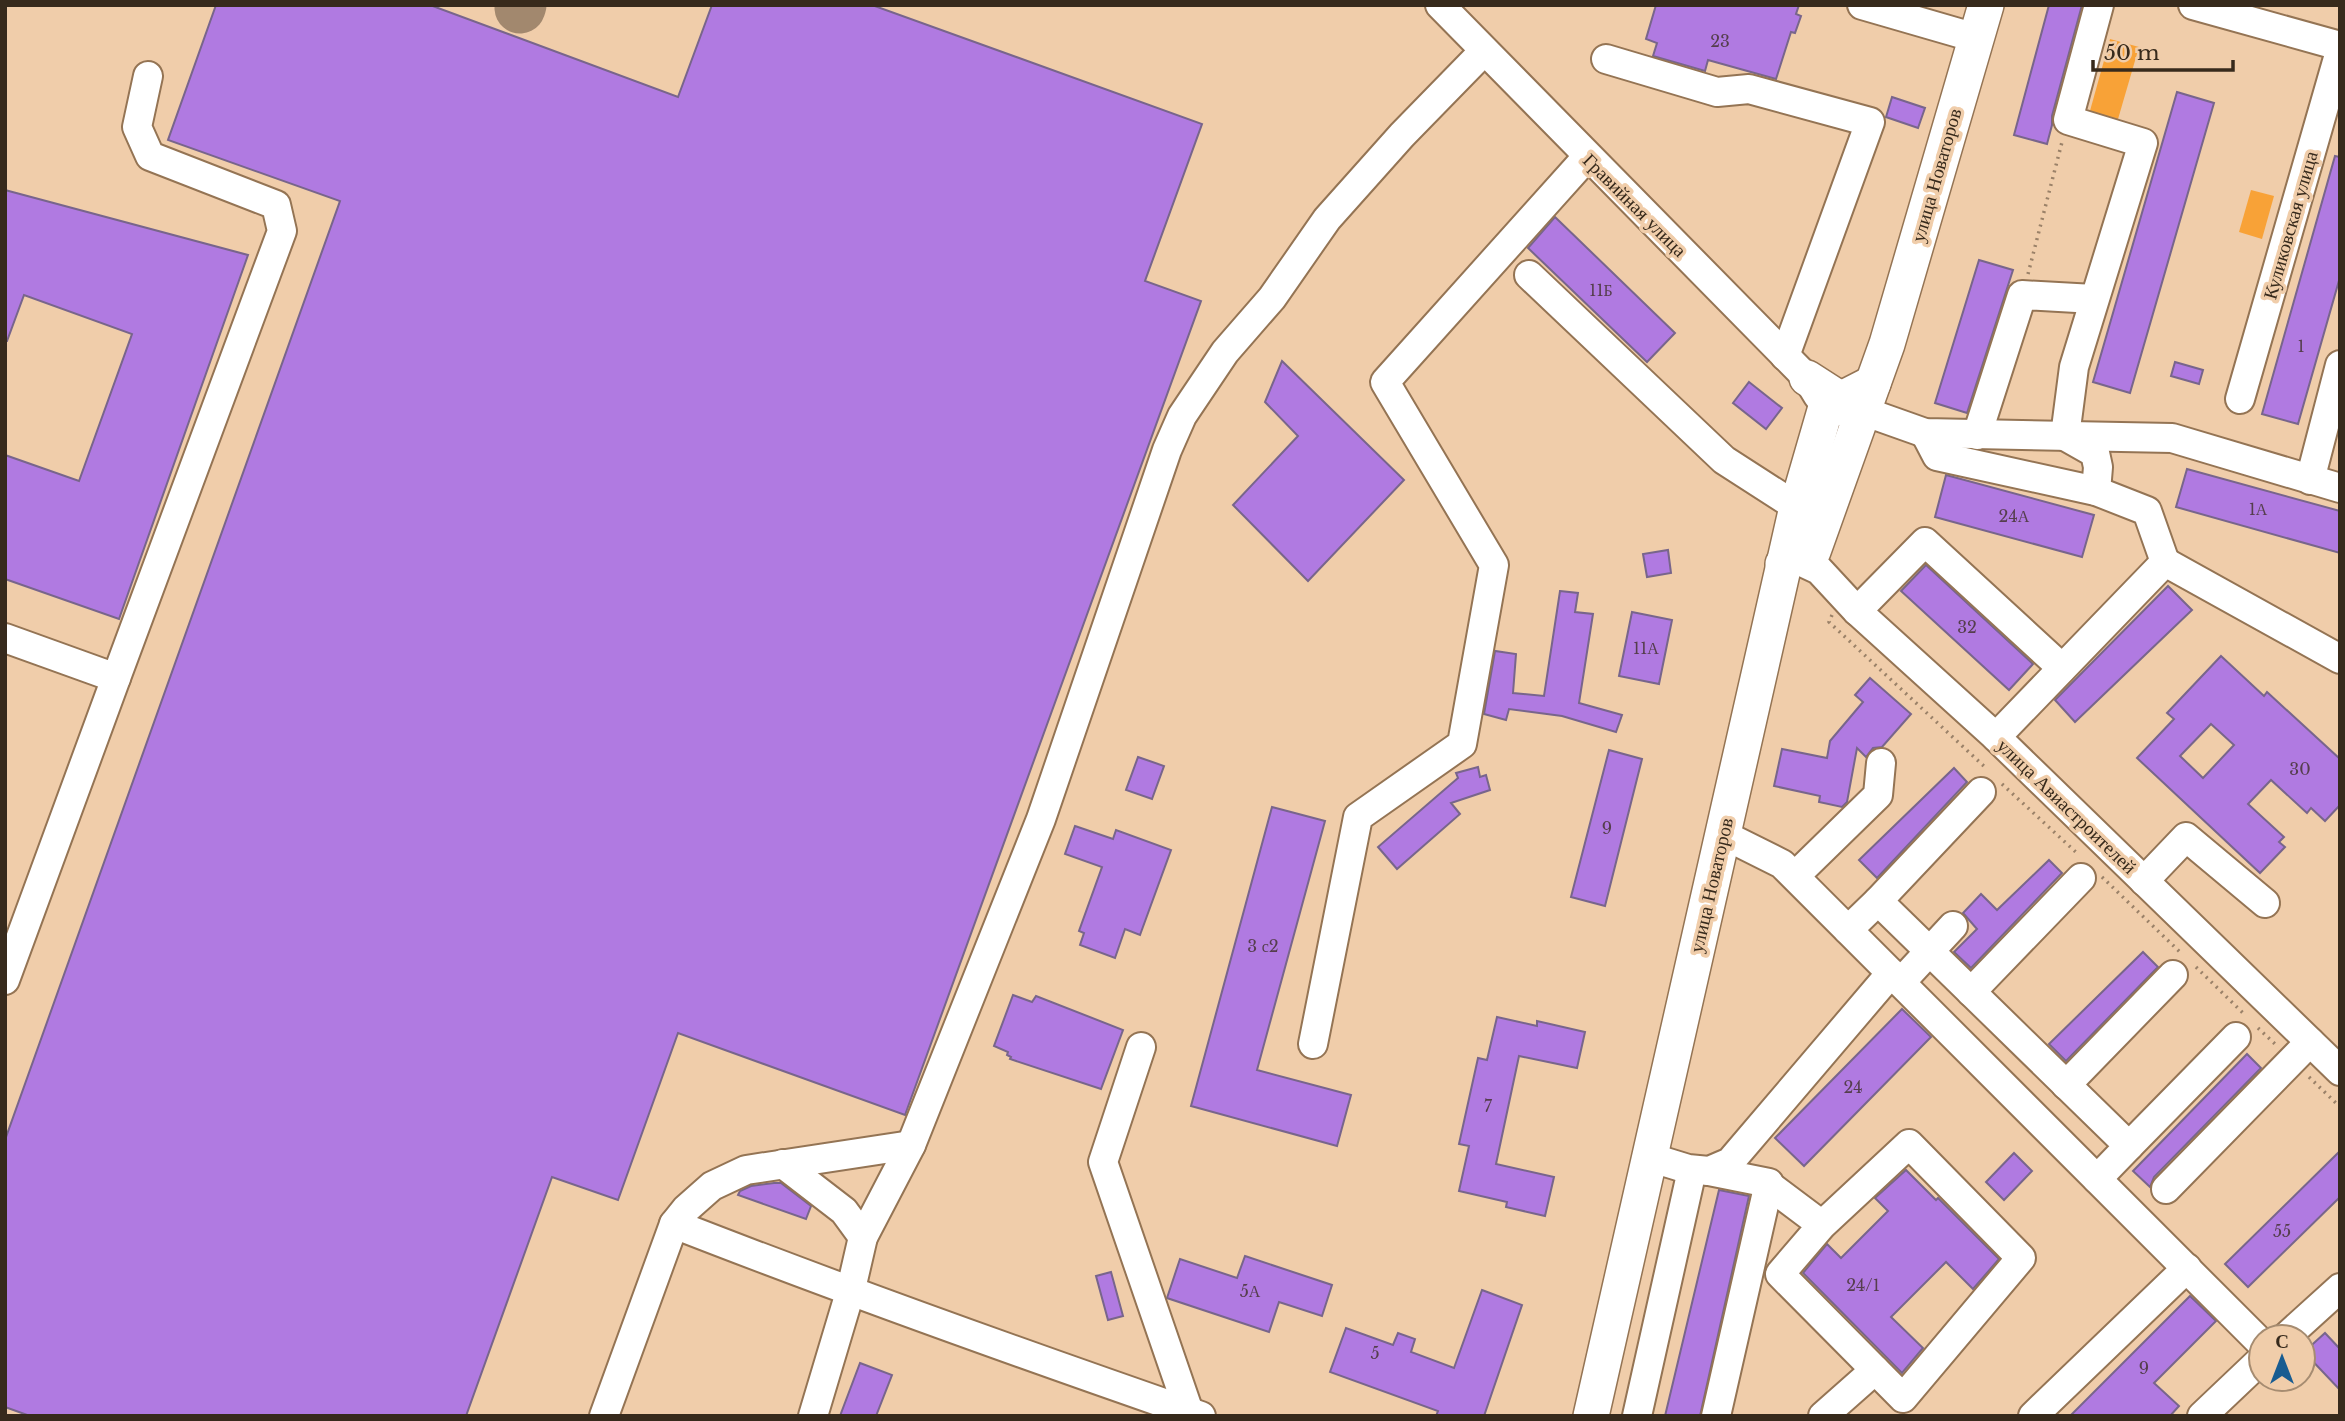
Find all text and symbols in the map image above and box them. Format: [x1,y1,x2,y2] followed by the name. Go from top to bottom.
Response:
[2093,28,2233,72] scale bar
[1710,31,1730,51] house number: 23
[2104,40,2160,66] text: 50 m
[1906,106,1967,245] street label: улица Новаторов
[2258,148,2323,302] street label: Куликовская улица
[1578,149,1692,262] street label: Гравийная улица
[1589,280,1613,300] house number: 11Б
[2297,336,2305,356] house number: 1
[2249,499,2268,519] house number: 1А
[1999,506,2030,526] house number: 24А
[1957,617,1977,637] house number: 32
[1633,638,1659,658] house number: 11А
[1992,734,2141,879] street label: улица Авиастроителей
[2289,759,2311,779] house number: 30
[1685,815,1738,955] street label: улица Новаторов
[1602,818,1612,838] house number: 9
[1247,936,1279,956] house number: 3 с2
[1843,1077,1863,1097] house number: 24
[1484,1096,1493,1116] house number: 7
[2273,1221,2291,1241] house number: 55
[1846,1275,1880,1295] house number: 24/1
[1240,1281,1261,1301] house number: 5А
[2247,1323,2317,1393] north arrow
[2275,1330,2289,1353] text: С
[1370,1343,1380,1363] house number: 5
[2139,1358,2149,1378] house number: 9

